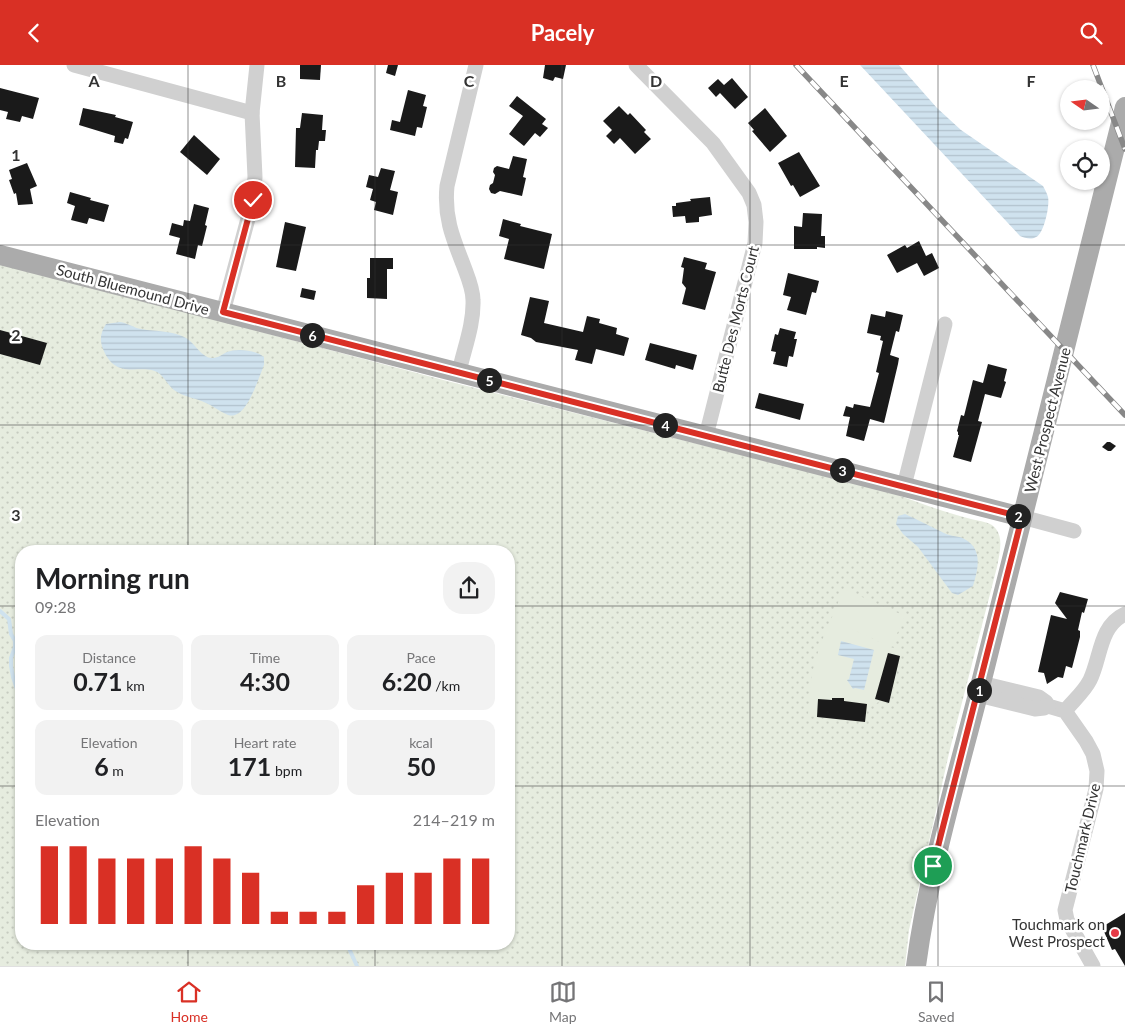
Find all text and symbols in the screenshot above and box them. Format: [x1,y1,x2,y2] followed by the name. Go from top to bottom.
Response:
[20,19,48,47] icon: back
[531,19,594,46] text: Pacely
[1077,19,1105,47] icon: search
[87,71,100,90] text: A
[276,71,286,90] text: B
[464,71,475,90] text: C
[650,71,662,90] text: D
[839,71,849,90] text: E
[1026,71,1036,90] text: F
[1060,80,1110,130] north arrow
[1060,80,1110,190] map controls
[1060,140,1110,190] button: locate
[11,145,21,164] text: 1
[232,179,274,221] pin
[239,186,267,214] icon: check
[708,243,762,394] street label: Butte Des Morts Court
[55,260,211,318] street label: South Bluemound Drive
[300,323,324,347] pin: 6
[11,325,21,344] text: 2
[308,327,317,344] text: 6
[1020,345,1074,495] street label: West Prospect Avenue
[476,367,502,393] pin: 5
[485,372,494,389] text: 5
[652,413,678,437] pin: 4
[661,417,670,434] text: 4
[830,457,854,483] pin: 3
[838,462,847,479] text: 3
[1006,503,1030,529] pin: 2
[11,505,21,524] text: 3
[1014,508,1023,525] text: 2
[35,561,190,595] text: Morning run
[443,562,495,614] button: share
[35,597,76,616] text: 09:28
[82,649,136,666] text: Distance
[250,649,280,666] text: Time
[406,649,436,666] text: Pace
[73,666,123,696] text: 0.71
[240,666,290,696] text: 4:30
[382,666,432,696] text: 6:20
[123,677,145,694] text: km
[432,677,460,694] text: /km
[966,677,992,703] pin: 1
[975,682,984,699] text: 1
[81,734,137,751] text: Elevation
[234,734,296,751] text: Heart rate
[409,734,433,751] text: kcal
[94,751,109,781] text: 6
[228,751,271,781] text: 171
[406,751,436,781] text: 50
[109,762,124,779] text: m
[271,762,302,779] text: bpm
[1061,781,1103,895] street label: Touchmark Drive
[35,810,100,829] text: Elevation
[413,810,495,829] text: 214–219 m
[912,845,954,887] pin
[919,852,947,880] icon: arrive
[1009,915,1106,950] place label: Touchmark on West Prospect
[1109,927,1121,939] marker: Touchmark on West Prospect
[171,978,208,1025] tab: Home
[549,978,577,1025] tab: Map
[918,978,954,1025] tab: Saved

